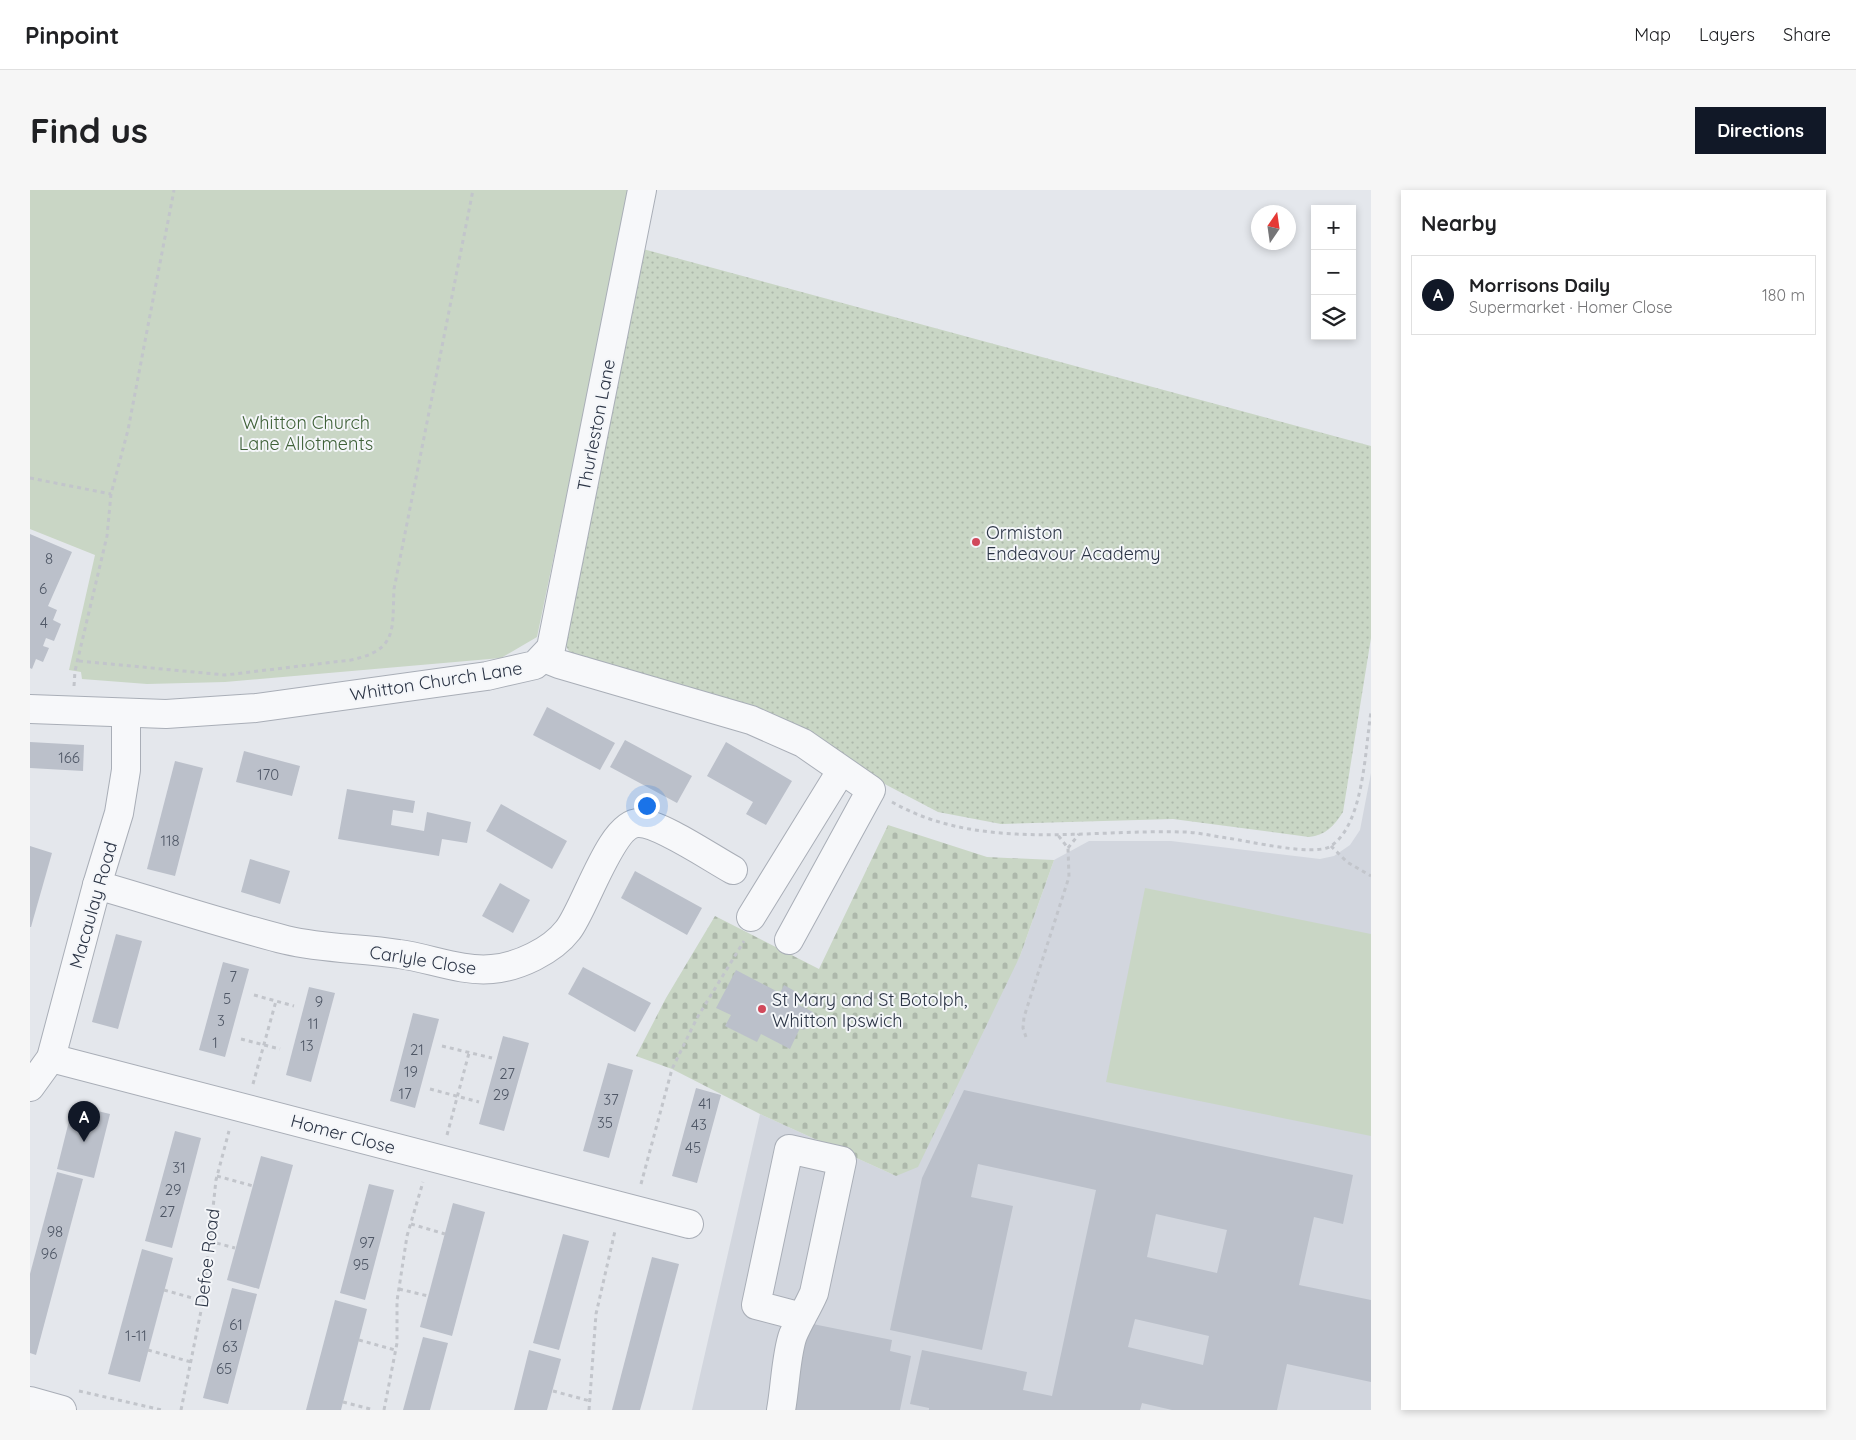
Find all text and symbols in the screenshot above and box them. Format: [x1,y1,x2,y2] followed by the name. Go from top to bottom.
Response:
[25,20,119,50] text: Pinpoint
[1634,23,1671,46] text: Map
[1699,23,1755,46] text: Layers
[1783,23,1831,46] text: Share
[1695,107,1826,154] button: Directions
[30,108,148,152] text: Find us
[1251,205,1296,250] north arrow
[1311,205,1356,340] map controls
[1311,205,1356,250] button: +
[1421,210,1497,236] text: Nearby
[1311,250,1356,295] button: −
[1469,273,1610,297] text: Morrisons Daily
[1433,285,1443,305] text: A
[1762,285,1805,305] text: 180 m
[1311,295,1356,340] button: layers
[1469,297,1673,317] text: Supermarket · Homer Close
[572,357,620,493] street label: Thurleston Lane
[239,411,373,455] park label: Whitton Church Lane Allotments
[986,521,1160,565] place label: Ormiston Endeavour Academy
[970,536,982,548] marker: Ormiston Endeavour Academy
[45,549,53,568] house number: 8
[39,579,47,598] house number: 6
[40,613,48,632] house number: 4
[348,656,524,706] street label: Whitton Church Lane
[58,748,80,767] house number: 166
[257,765,279,784] house number: 170
[634,793,660,819] your location
[160,831,180,850] house number: 118
[64,839,122,971] street label: Macaulay Road
[368,940,478,980] street label: Carlyle Close
[229,967,237,986] house number: 7
[772,988,967,1032] place label: St Mary and St Botolph, Whitton Ipswich
[223,989,231,1008] house number: 5
[315,992,323,1011] house number: 9
[756,1003,768,1015] marker: St Mary and St Botolph, Whitton Ipswich
[217,1011,225,1030] house number: 3
[307,1014,319,1033] house number: 11
[212,1033,218,1052] house number: 1
[300,1036,314,1055] house number: 13
[410,1040,424,1059] house number: 21
[404,1062,418,1081] house number: 19
[499,1064,515,1083] house number: 27
[398,1084,412,1103] house number: 17
[493,1085,509,1104] house number: 29
[603,1090,619,1109] house number: 37
[698,1094,712,1113] house number: 41
[68,1101,100,1142] pin: A
[288,1109,398,1159] street label: Homer Close
[597,1113,613,1132] house number: 35
[691,1115,707,1134] house number: 43
[685,1138,701,1157] house number: 45
[172,1158,186,1177] house number: 31
[165,1180,181,1199] house number: 29
[159,1202,175,1221] house number: 27
[190,1207,224,1309] street label: Defoe Road
[47,1222,63,1241] house number: 98
[359,1233,375,1252] house number: 97
[41,1244,57,1263] house number: 96
[353,1255,369,1274] house number: 95
[229,1315,243,1334] house number: 61
[125,1326,147,1345] house number: 1-11
[222,1337,238,1356] house number: 63
[216,1359,232,1378] house number: 65

